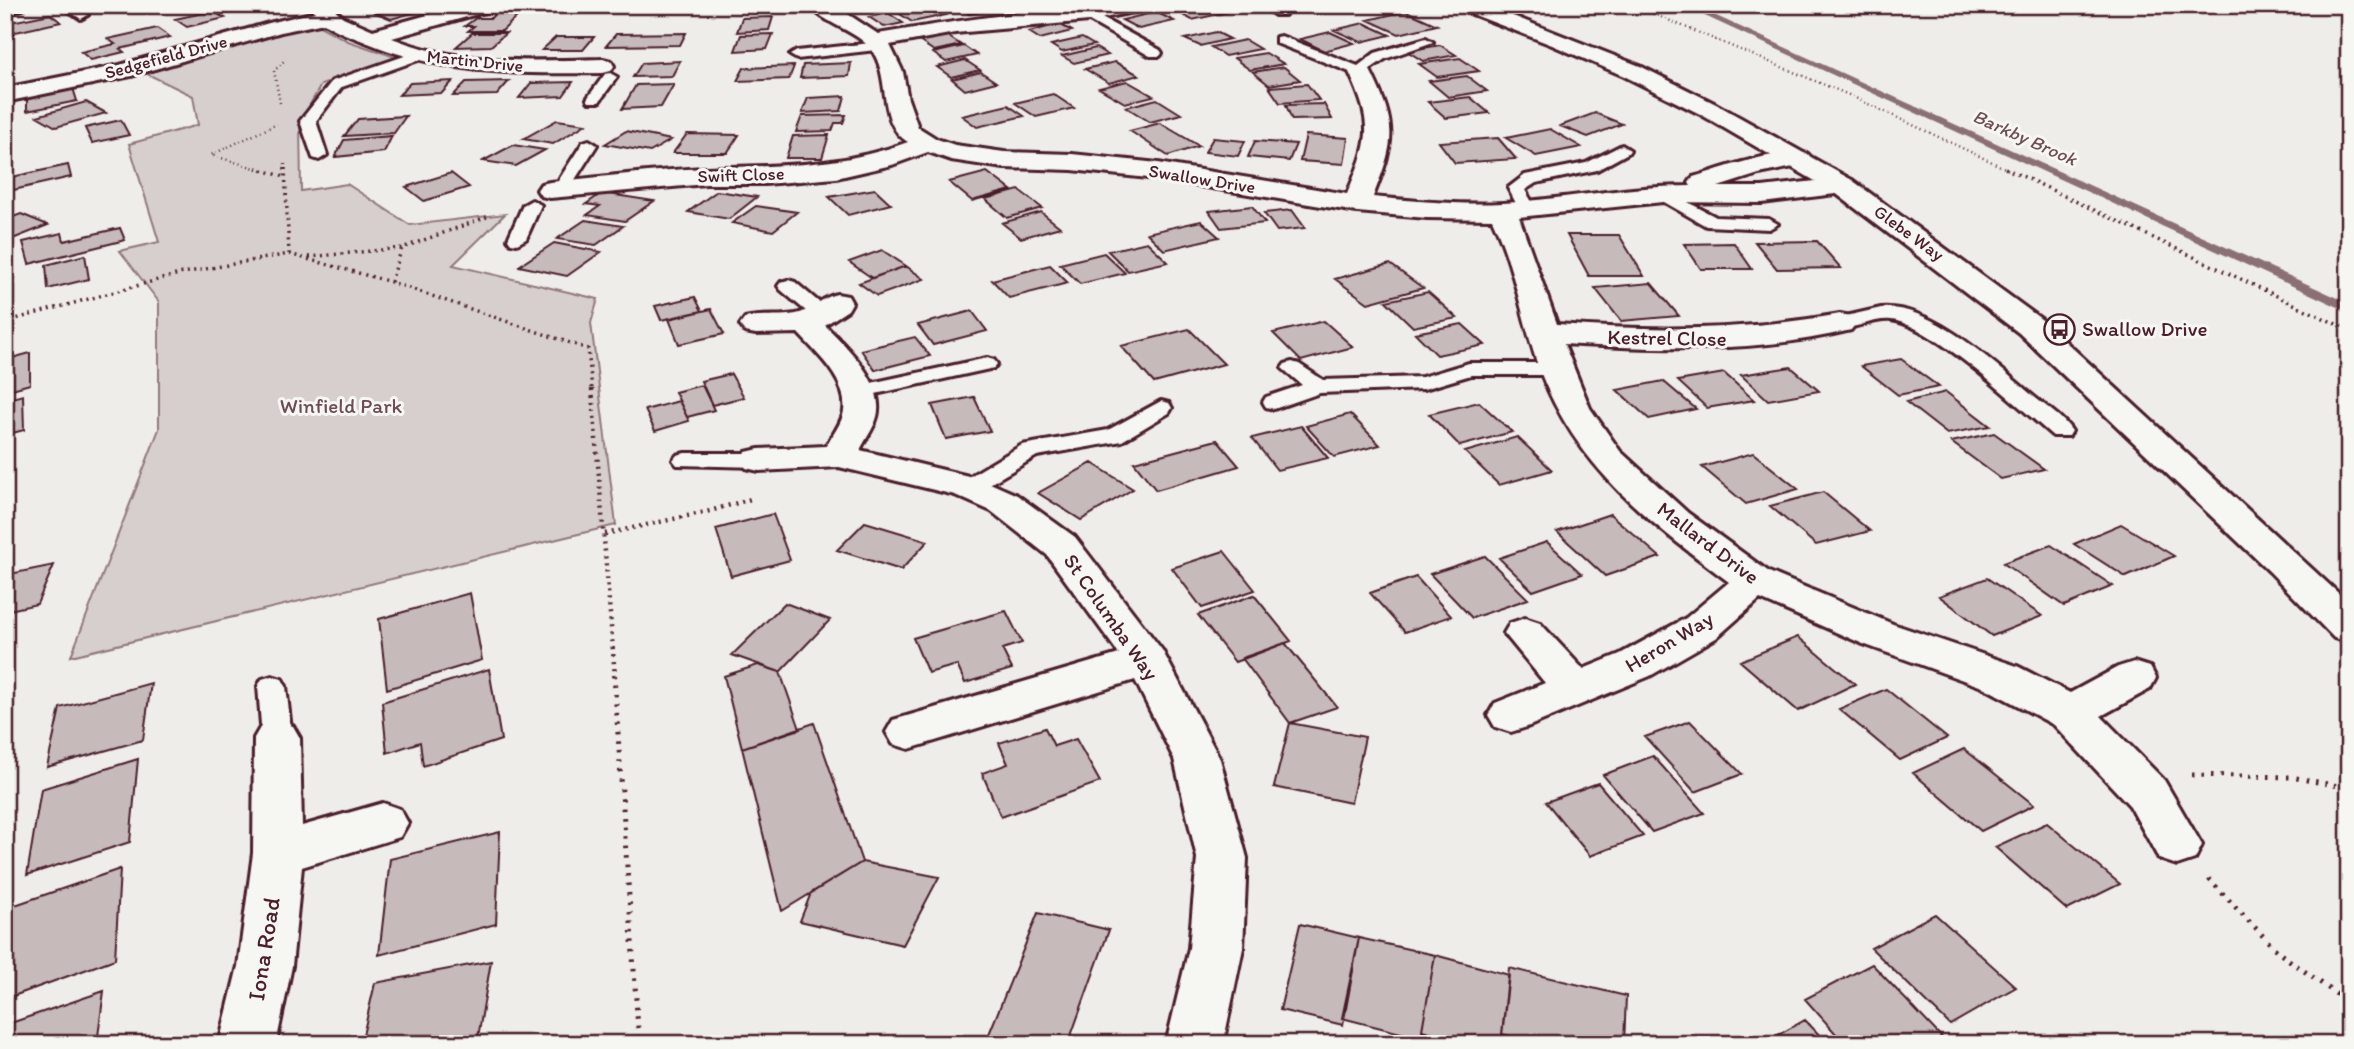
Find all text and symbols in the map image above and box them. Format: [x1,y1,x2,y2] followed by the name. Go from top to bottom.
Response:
[102,30,230,84] street label: Sedgefield Drive
[426,45,524,77] street label: Martin Drive
[1969,104,2081,171] water label: Barkby Brook
[1147,160,1257,198] street label: Swallow Drive
[697,162,785,188] street label: Swift Close
[1870,200,1949,266] street label: Glebe Way
[2042,312,2076,346] bus stop icon: Swallow Drive
[2082,316,2207,341] place label: Swallow Drive
[1607,324,1727,351] street label: Kestrel Close
[280,393,403,418] park label: Winfield Park
[1652,496,1764,589] street label: Mallard Drive
[1059,549,1164,685] street label: St Columba Way
[1620,606,1717,678] street label: Heron Way
[241,895,286,1003] street label: Iona Road

